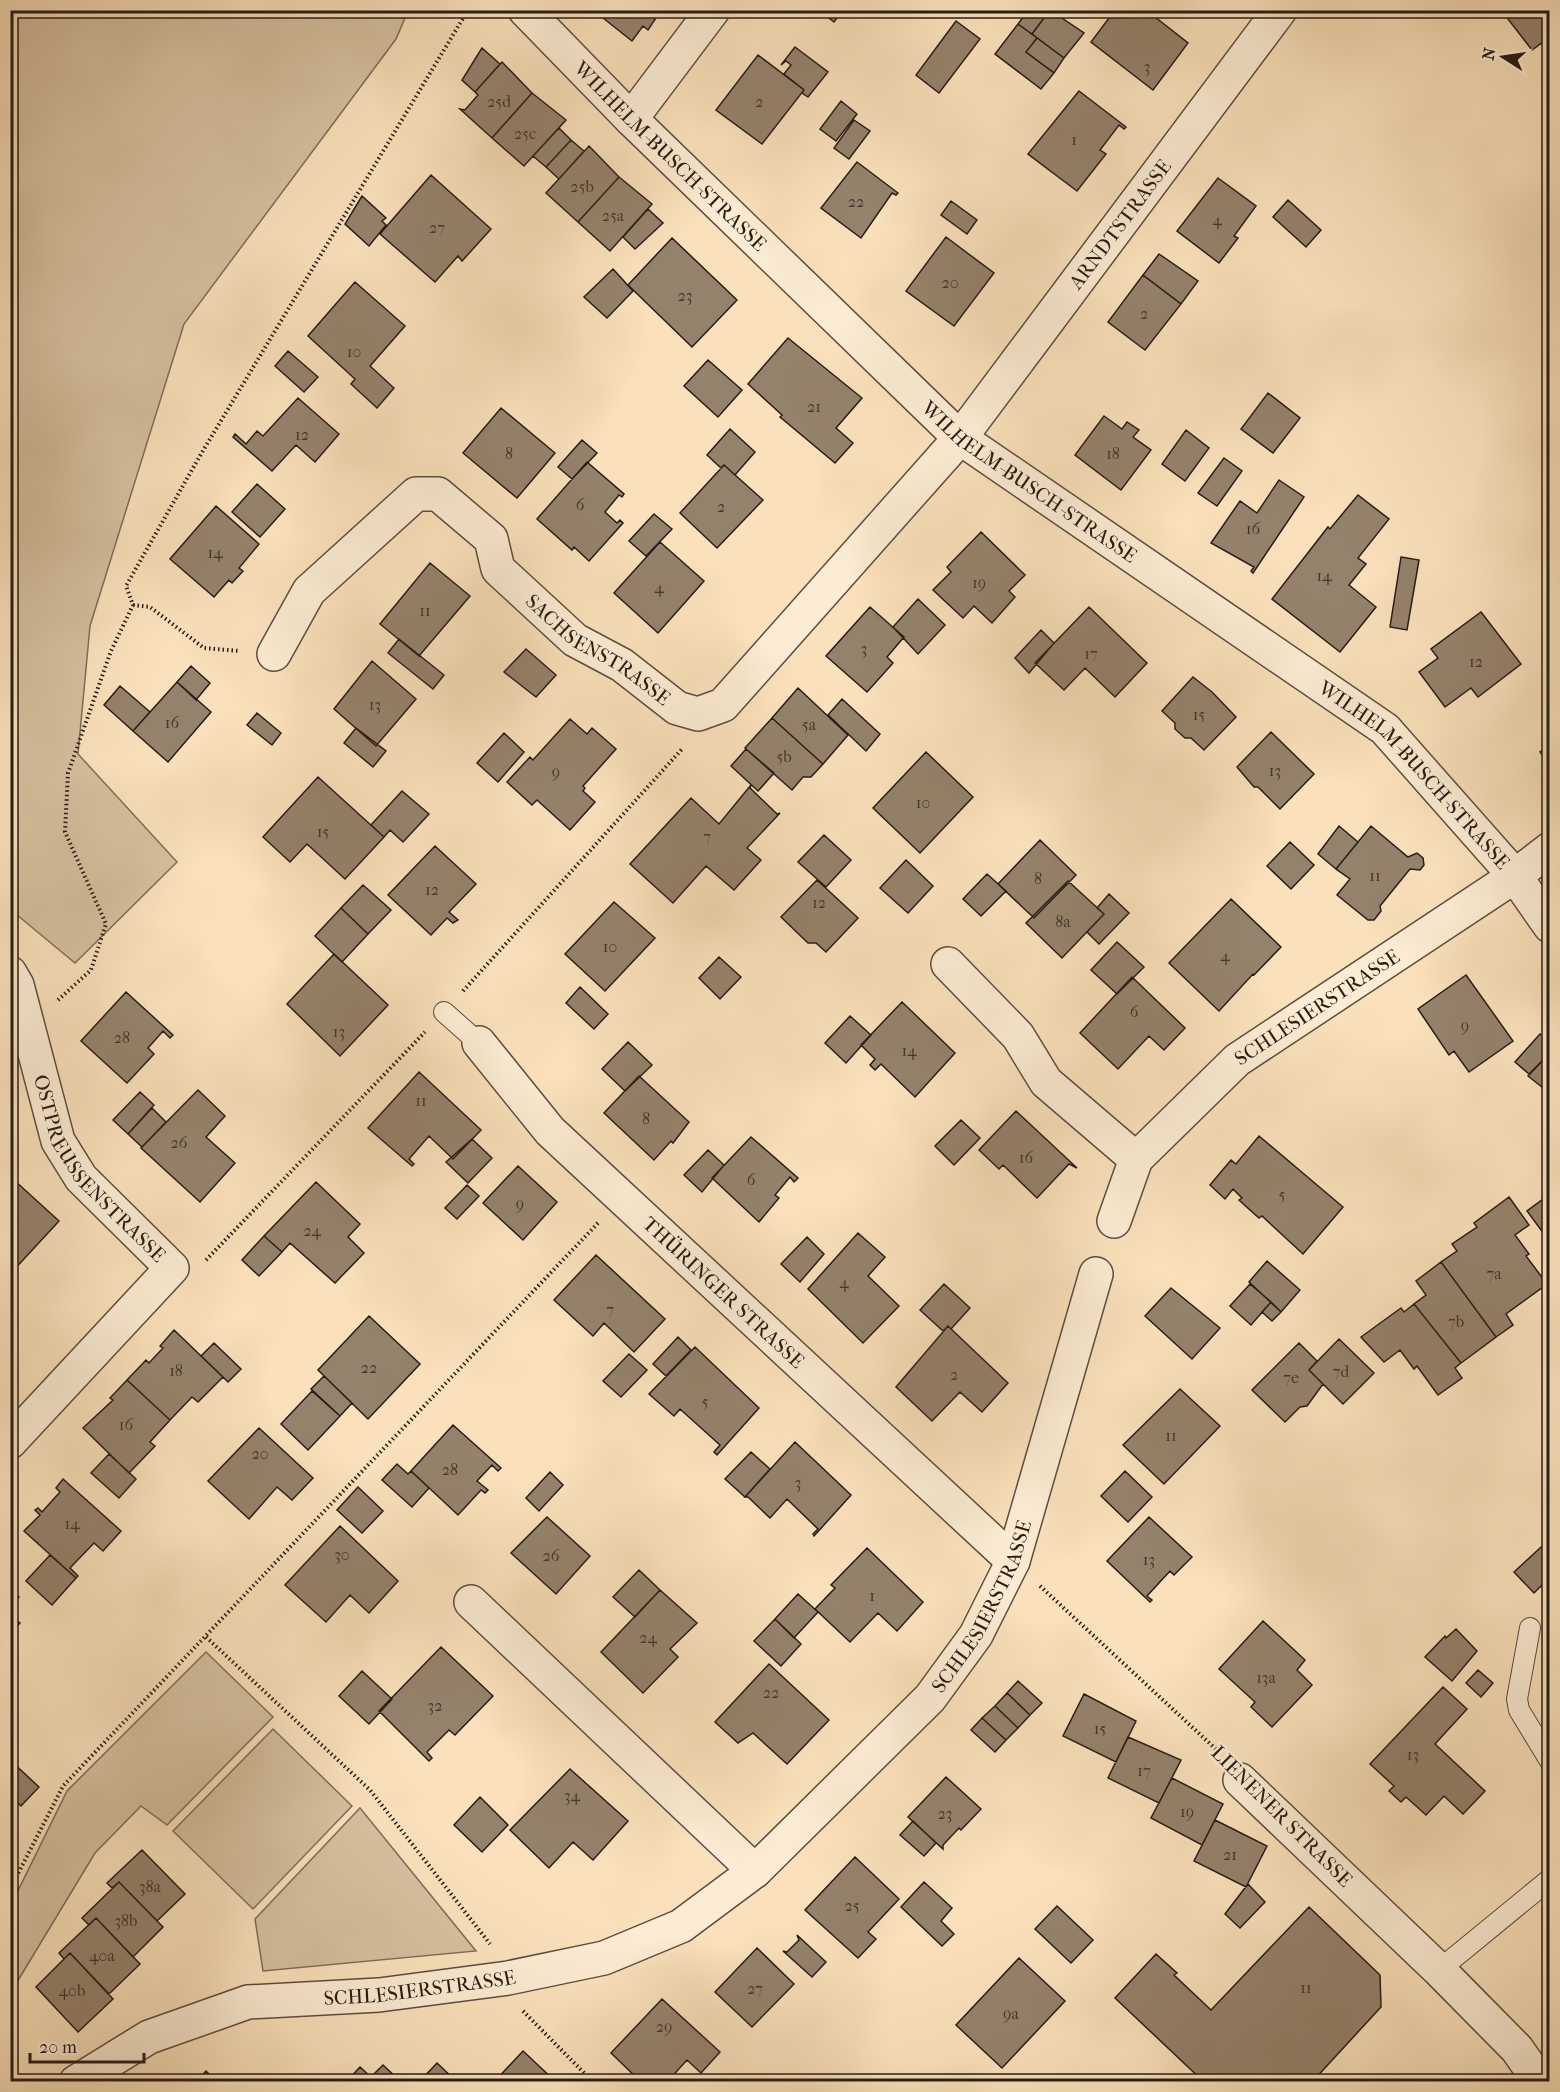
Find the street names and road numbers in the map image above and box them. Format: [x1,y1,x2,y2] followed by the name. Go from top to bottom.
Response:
[569,56,771,256] street label: WILHELM-BUSCH-STRASSE
[1064,155,1176,295] street label: ARNDTSTRASSE
[916,396,1141,568] street label: WILHELM-BUSCH-STRASSE
[521,589,675,710] street label: SACHSENSTRASSE
[1313,676,1514,874] street label: WILHELM-BUSCH-STRASSE
[1230,945,1404,1070] street label: SCHLESIERSTRASSE
[29,1072,170,1267] street label: OSTPREUSSENSTRASSE
[638,1212,809,1373] street label: THÜRINGER STRASSE
[927,1518,1036,1697] street label: SCHLESIERSTRASSE
[1206,1741,1357,1892] street label: LIENENER STRASSE
[323,1966,518,2010] street label: SCHLESIERSTRASSE

